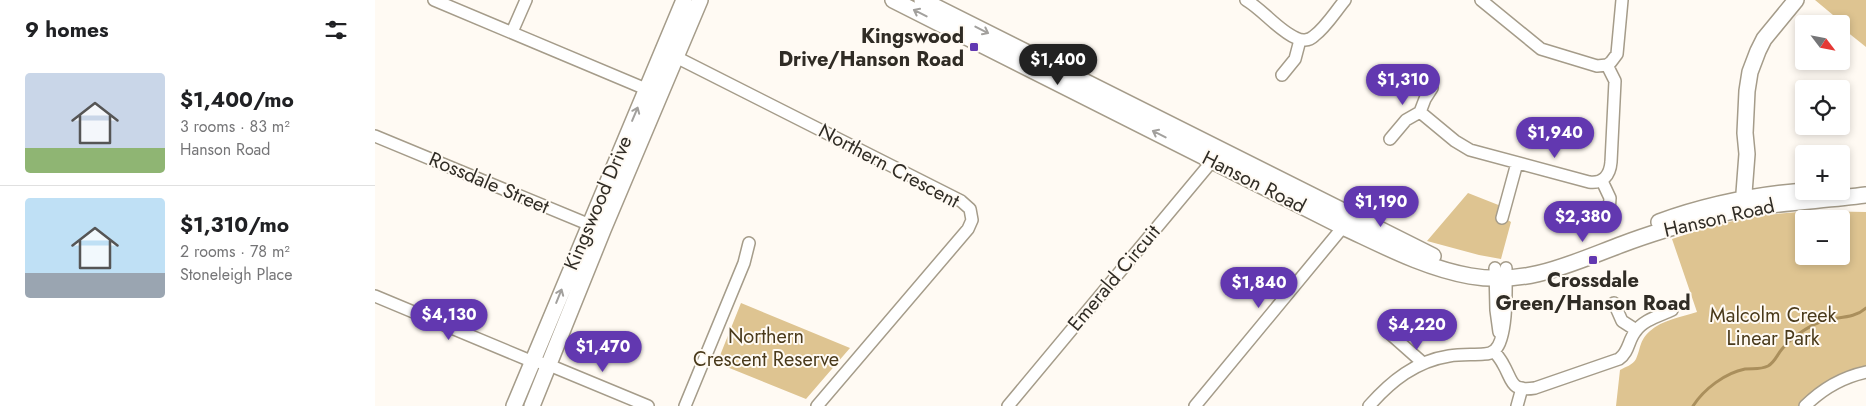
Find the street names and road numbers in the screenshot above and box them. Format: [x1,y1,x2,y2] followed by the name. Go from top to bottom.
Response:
[813,117,965,216] street label: Northern Crescent
[557,131,639,275] street label: Kingswood Drive
[1197,143,1311,221] street label: Hanson Road
[424,145,554,221] street label: Rossdale Street
[1661,191,1777,245] street label: Hanson Road
[1061,218,1167,337] street label: Emerald Circuit

